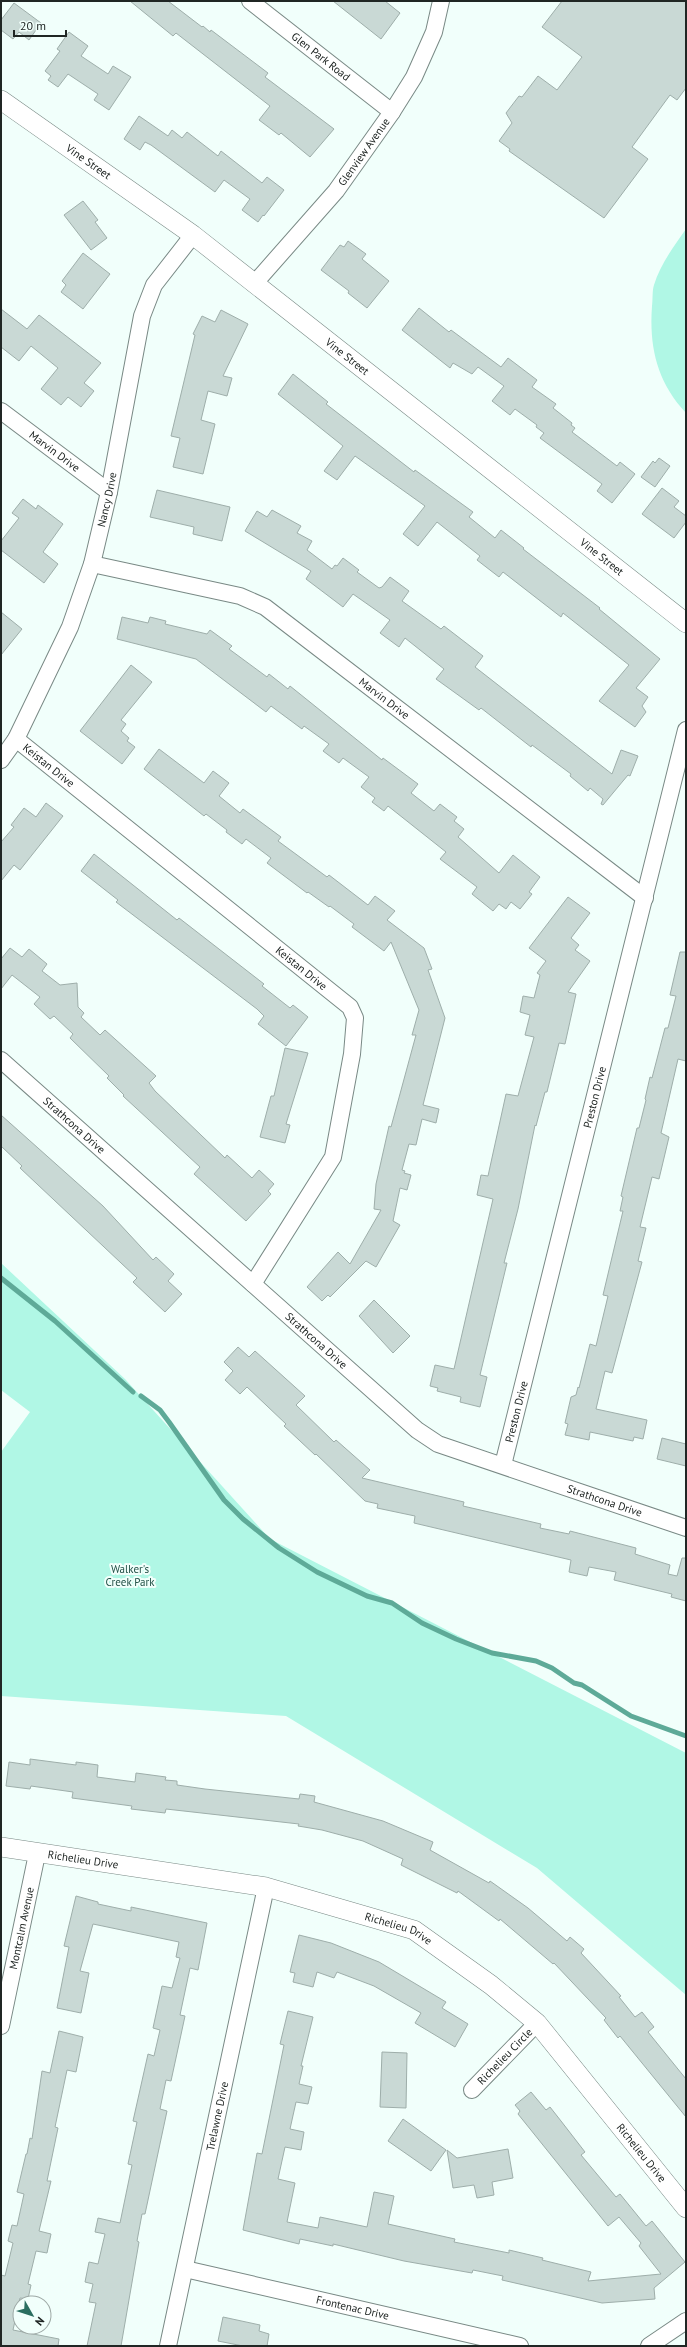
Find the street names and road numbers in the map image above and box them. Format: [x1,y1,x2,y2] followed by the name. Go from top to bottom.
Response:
[289,29,353,84] street label: Glen Park Road
[335,115,393,189] street label: Glenview Avenue
[62,140,114,182] street label: Vine Street
[322,334,372,378] street label: Vine Street
[26,428,83,475] street label: Marvin Drive
[94,470,120,529] street label: Nancy Drive
[576,535,627,578] street label: Vine Street
[356,675,413,722] street label: Marvin Drive
[20,740,78,790] street label: Keistan Drive
[273,943,330,993] street label: Keistan Drive
[580,1065,609,1129] street label: Preston Drive
[40,1094,108,1157] street label: Strathcona Drive
[282,1309,351,1372] street label: Strathcona Drive
[502,1379,531,1444] street label: Preston Drive
[565,1481,644,1520] street label: Strathcona Drive
[47,1847,120,1872] street label: Richelieu Drive
[6,1885,37,1971] street label: Montcalm Avenue
[363,1909,435,1948] street label: Richelieu Drive
[474,2025,536,2088] street label: Richelieu Circle
[203,2080,231,2152] street label: Trelawne Drive
[614,2121,670,2185] street label: Richelieu Drive
[315,2292,391,2323] street label: Frontenac Drive

